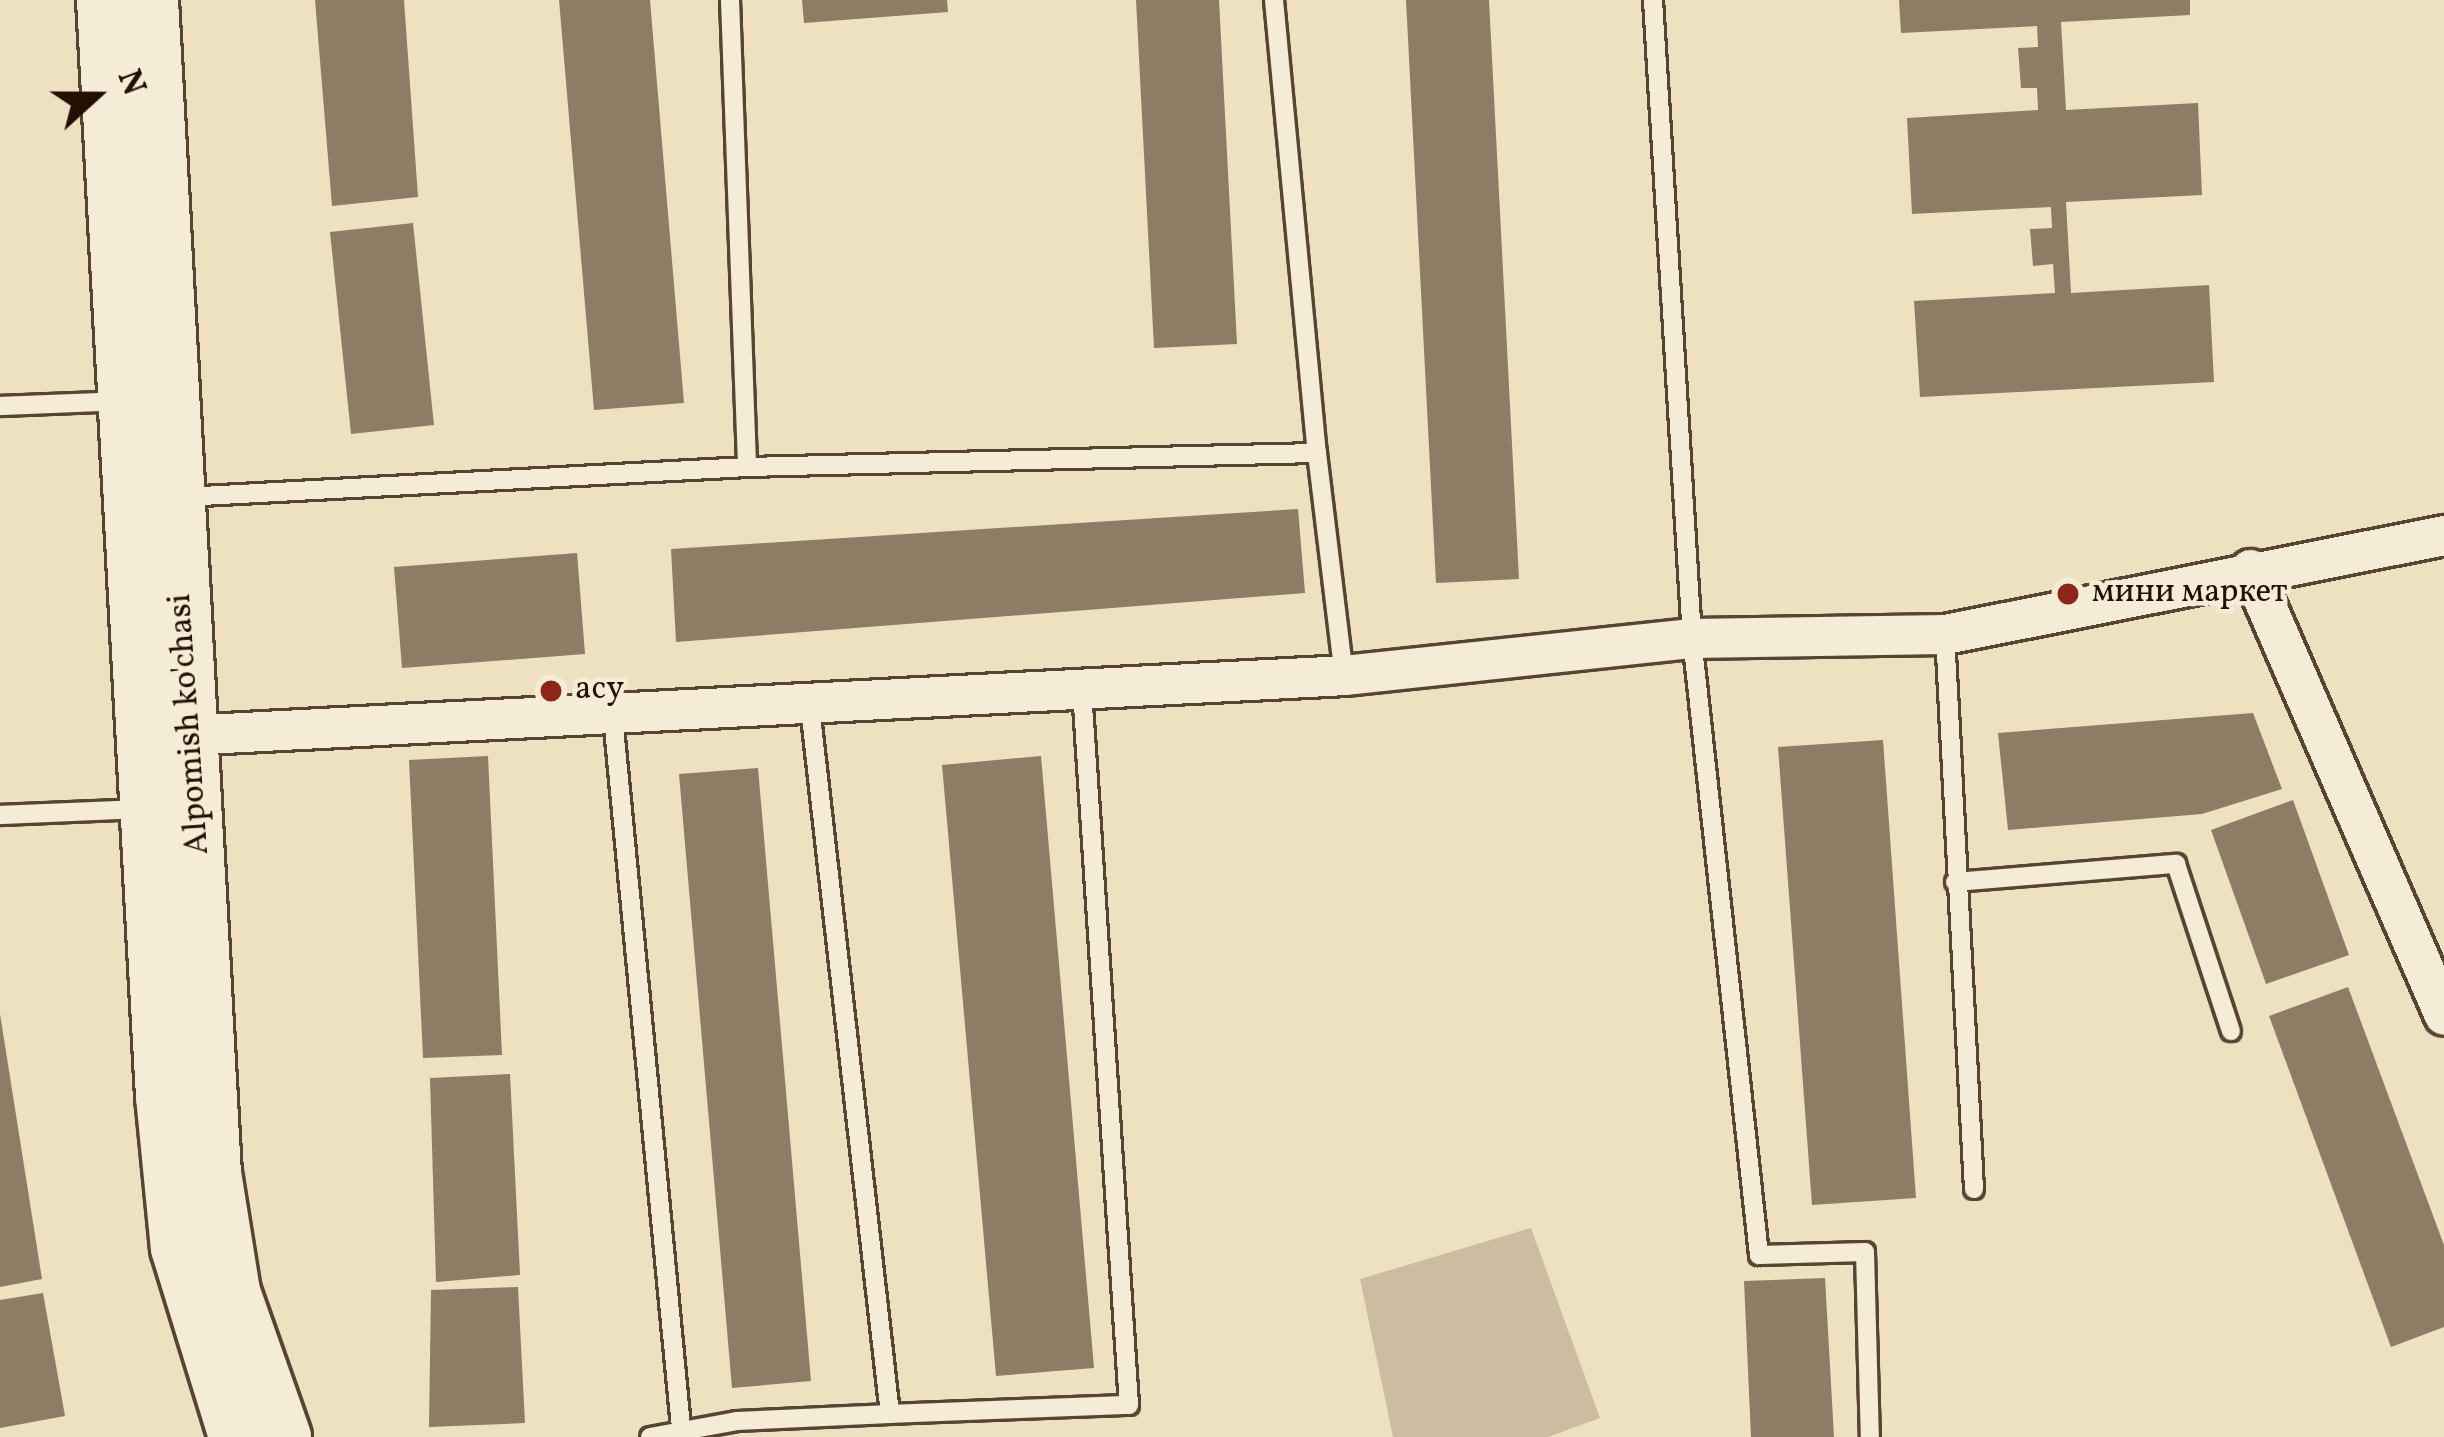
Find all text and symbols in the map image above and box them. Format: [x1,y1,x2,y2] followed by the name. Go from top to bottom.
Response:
[36,36,156,156] north arrow
[104,64,155,103] text: N
[2092,574,2288,614] place label: мини маркет
[2055,581,2081,607] marker: мини маркет
[162,592,220,856] street label: Alpomish ko'chasi
[575,671,624,711] place label: асу
[538,678,564,704] marker: асу

